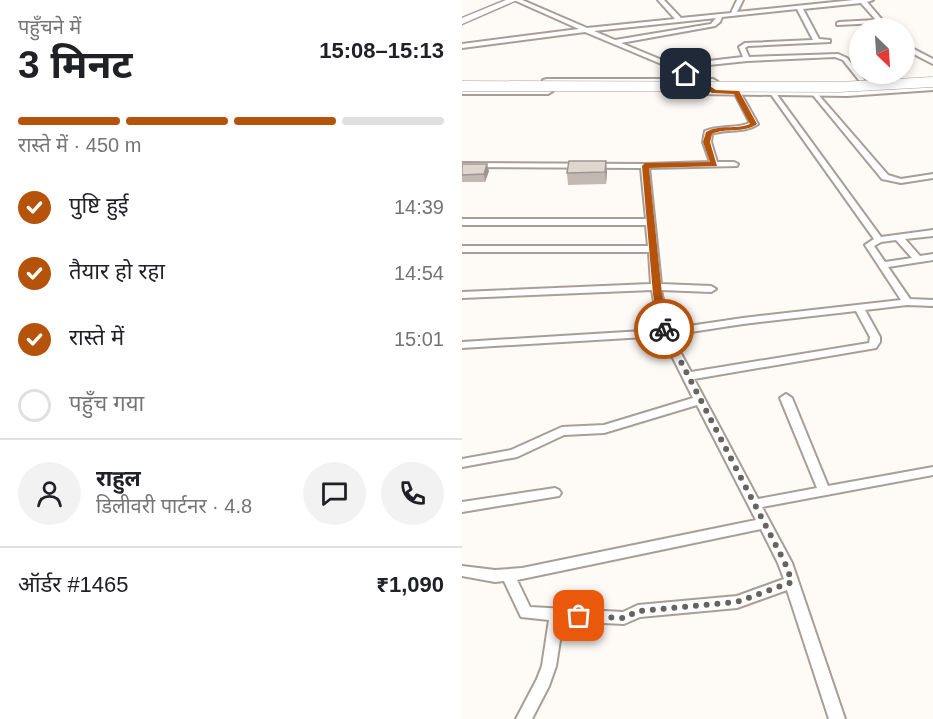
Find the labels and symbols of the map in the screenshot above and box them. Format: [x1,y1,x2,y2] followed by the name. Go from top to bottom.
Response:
[849,18,915,84] north arrow
[660,48,711,99] pin
[634,299,694,359] courier
[553,590,604,641] pin

